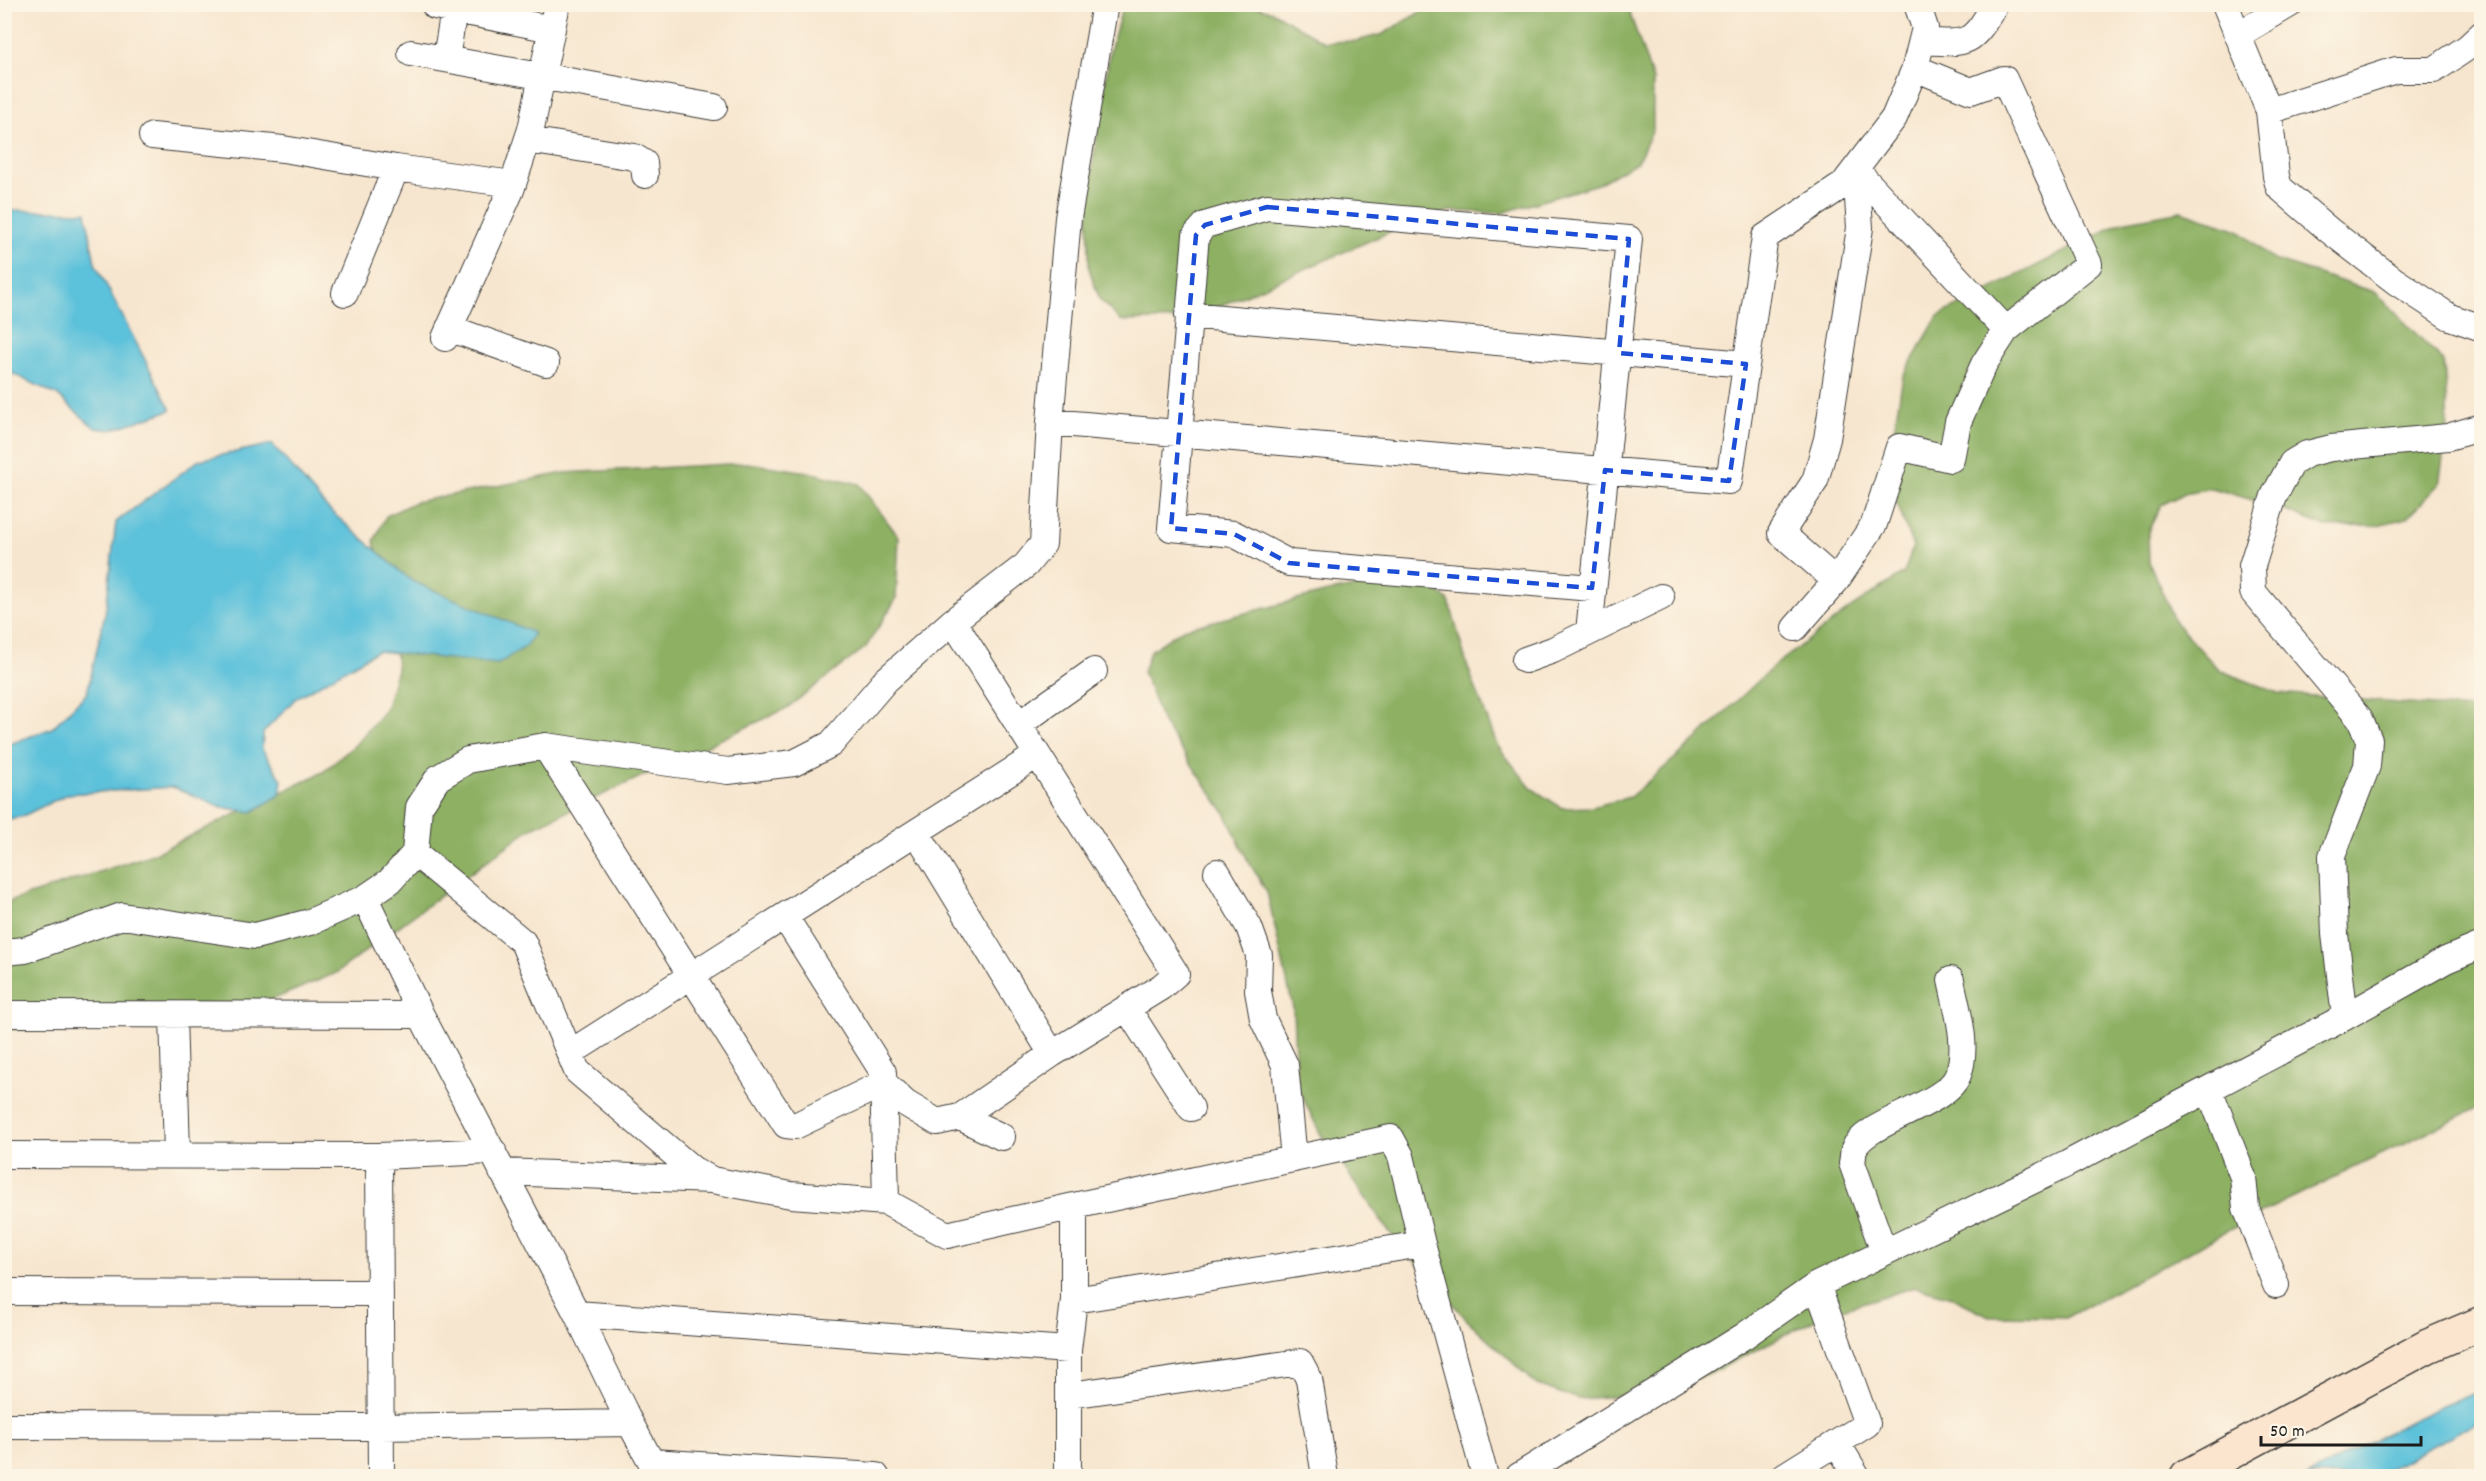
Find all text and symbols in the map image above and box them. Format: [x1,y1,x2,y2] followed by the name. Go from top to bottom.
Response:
[2261,1409,2422,1447] scale bar
[2270,1420,2305,1445] text: 50 m

